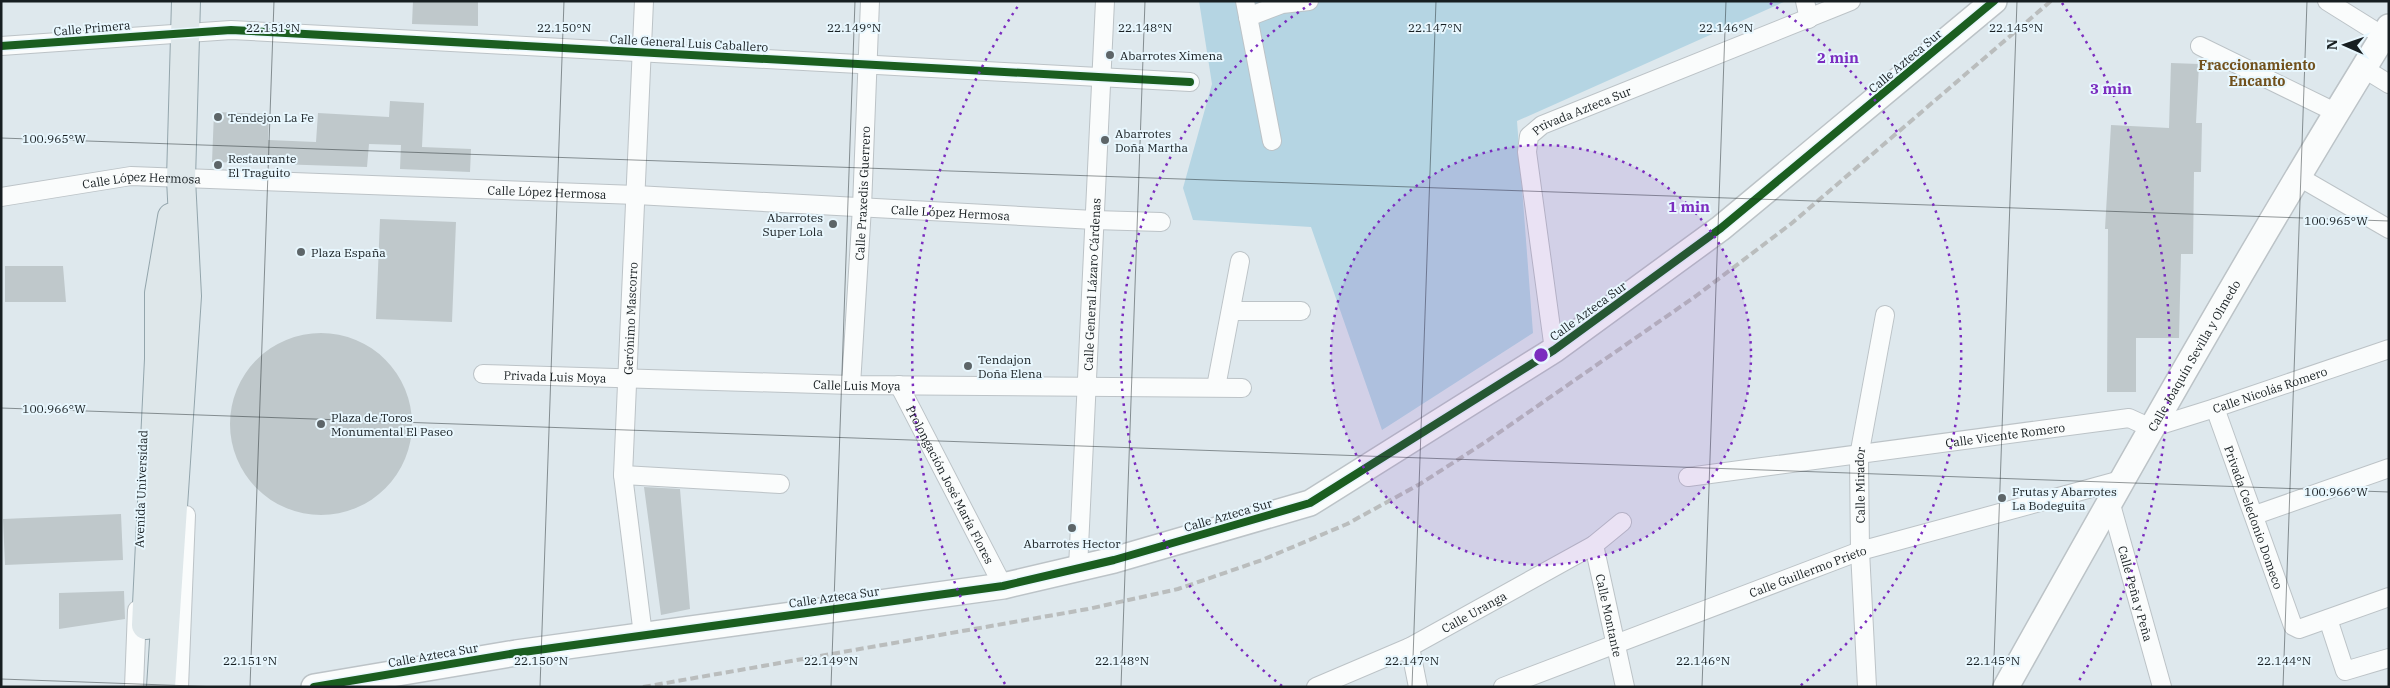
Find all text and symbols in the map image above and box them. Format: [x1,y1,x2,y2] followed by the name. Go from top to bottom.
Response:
[53,17,131,39] street label: Calle Primera
[246,20,300,35] text: 22.151°N
[537,20,591,35] text: 22.150°N
[827,20,881,35] text: 22.149°N
[1118,20,1172,35] text: 22.148°N
[1408,20,1462,35] text: 22.147°N
[1699,20,1753,35] text: 22.146°N
[1989,20,2043,35] text: 22.145°N
[2320,20,2370,70] north arrow
[1865,26,1945,96] street label: Calle Azteca Sur
[609,31,769,55] street label: Calle General Luis Caballero
[2323,39,2341,50] text: N
[1120,48,1223,63] place label: Abarrotes Ximena
[1817,48,1859,67] text: 2 min
[1104,49,1116,61] marker: Abarrotes Ximena
[2198,56,2316,90] district label: Fraccionamiento Encanto
[2090,79,2132,98] text: 3 min
[1529,82,1634,138] street label: Privada Azteca Sur
[228,110,314,125] place label: Tendejon La Fe
[212,111,224,123] marker: Tendejon La Fe
[851,126,873,261] street label: Calle Praxedis Guerrero
[1115,126,1188,155] place label: Abarrotes Doña Martha
[22,131,86,146] text: 100.965°W
[1099,134,1111,146] marker: Abarrotes Doña Martha
[228,151,296,180] place label: Restaurante El Traguito
[212,159,224,171] marker: Restaurante El Traguito
[81,168,202,191] street label: Calle López Hermosa
[487,182,607,201] street label: Calle López Hermosa
[1080,197,1103,371] street label: Calle General Lázaro Cárdenas
[1668,197,1710,216] text: 1 min
[891,201,1011,223] street label: Calle López Hermosa
[762,210,823,239] place label: Abarrotes Super Lola
[2304,213,2368,228] text: 100.965°W
[827,218,839,230] marker: Abarrotes Super Lola
[311,245,386,260] place label: Plaza España
[295,246,307,258] marker: Plaza España
[620,261,640,375] street label: Gerónimo Mascorro
[2144,277,2243,434] street label: Calle Joaquín Sevilla y Olmedo
[1547,278,1630,344] street label: Calle Azteca Sur
[1532,346,1550,364] centre of rings
[978,352,1043,381] place label: Tendajon Doña Elena
[962,360,974,372] marker: Tendajon Doña Elena
[2210,363,2329,416] street label: Calle Nicolás Romero
[503,367,607,385] street label: Privada Luis Moya
[813,376,901,393] street label: Calle Luis Moya
[22,401,86,416] text: 100.966°W
[903,403,998,566] street label: Prolongación José María Flores
[331,410,453,439] place label: Plaza de Toros Monumental El Paseo
[315,418,327,430] marker: Plaza de Toros Monumental El Paseo
[1944,419,2066,450] street label: Calle Vicente Romero
[131,430,151,548] street label: Avenida Universidad
[2222,443,2287,591] street label: Privada Celedonio Domeco
[1851,445,1868,523] street label: Calle Mirador
[2012,484,2117,513] place label: Frutas y Abarrotes La Bodeguita
[2304,484,2368,499] text: 100.966°W
[1996,492,2008,504] marker: Frutas y Abarrotes La Bodeguita
[1182,495,1275,535] street label: Calle Azteca Sur
[1066,522,1078,534] marker: Abarrotes Hector
[1023,536,1121,551] place label: Abarrotes Hector
[1747,542,1868,600] street label: Calle Guillermo Prieto
[2115,544,2156,643] street label: Calle Peña y Peña
[1593,572,1626,658] street label: Calle Montante
[788,583,881,611] street label: Calle Azteca Sur
[1439,587,1509,636] street label: Calle Uranga
[387,640,480,670] street label: Calle Azteca Sur
[223,653,277,668] text: 22.151°N
[514,653,568,668] text: 22.150°N
[804,653,858,668] text: 22.149°N
[1095,653,1149,668] text: 22.148°N
[1385,653,1439,668] text: 22.147°N
[1676,653,1730,668] text: 22.146°N
[1966,653,2020,668] text: 22.145°N
[2257,653,2311,668] text: 22.144°N

